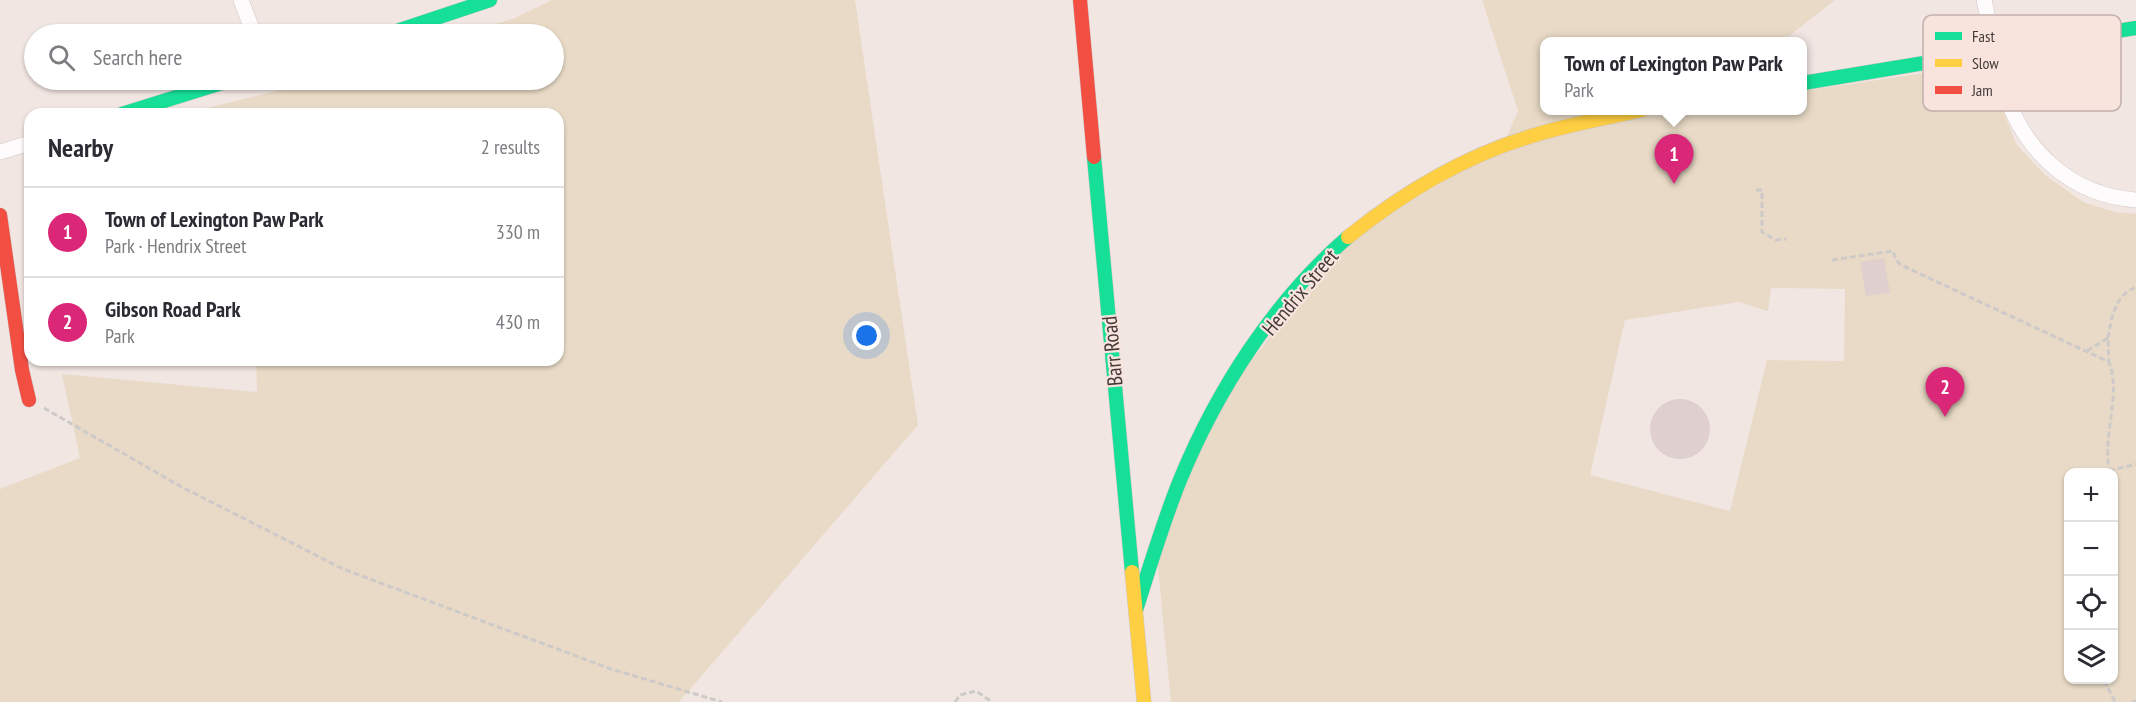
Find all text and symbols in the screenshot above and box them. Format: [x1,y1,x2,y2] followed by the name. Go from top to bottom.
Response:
[1923,15,2121,111] legend
[24,24,564,90] search box
[1972,26,1995,46] text: Fast
[1540,37,1807,115] popup
[45,41,78,74] icon: search
[93,43,182,71] text: Search here
[1564,49,1783,77] text: Town of Lexington Paw Park
[1972,53,1999,73] text: Slow
[1564,77,1594,103] text: Park
[1971,80,1993,100] text: Jam
[48,131,113,164] text: Nearby
[481,134,540,160] text: 2 results
[1654,134,1694,184] pin: 1
[105,205,324,233] text: Town of Lexington Paw Park
[63,219,72,245] text: 1
[496,219,540,245] text: 330 m
[105,233,247,259] text: Park · Hendrix Street
[1256,243,1344,341] street label: Hendrix Street
[105,295,241,323] text: Gibson Road Park
[63,309,72,335] text: 2
[496,309,540,335] text: 430 m
[1095,315,1129,387] street label: Barr Road
[852,321,881,350] your location
[105,323,135,349] text: Park
[1926,368,1964,417] pin: 2
[2064,468,2118,684] map controls
[2064,468,2118,522] button: +
[2064,522,2118,576] button: −
[2064,576,2118,630] button: locate
[2064,630,2118,684] button: layers

